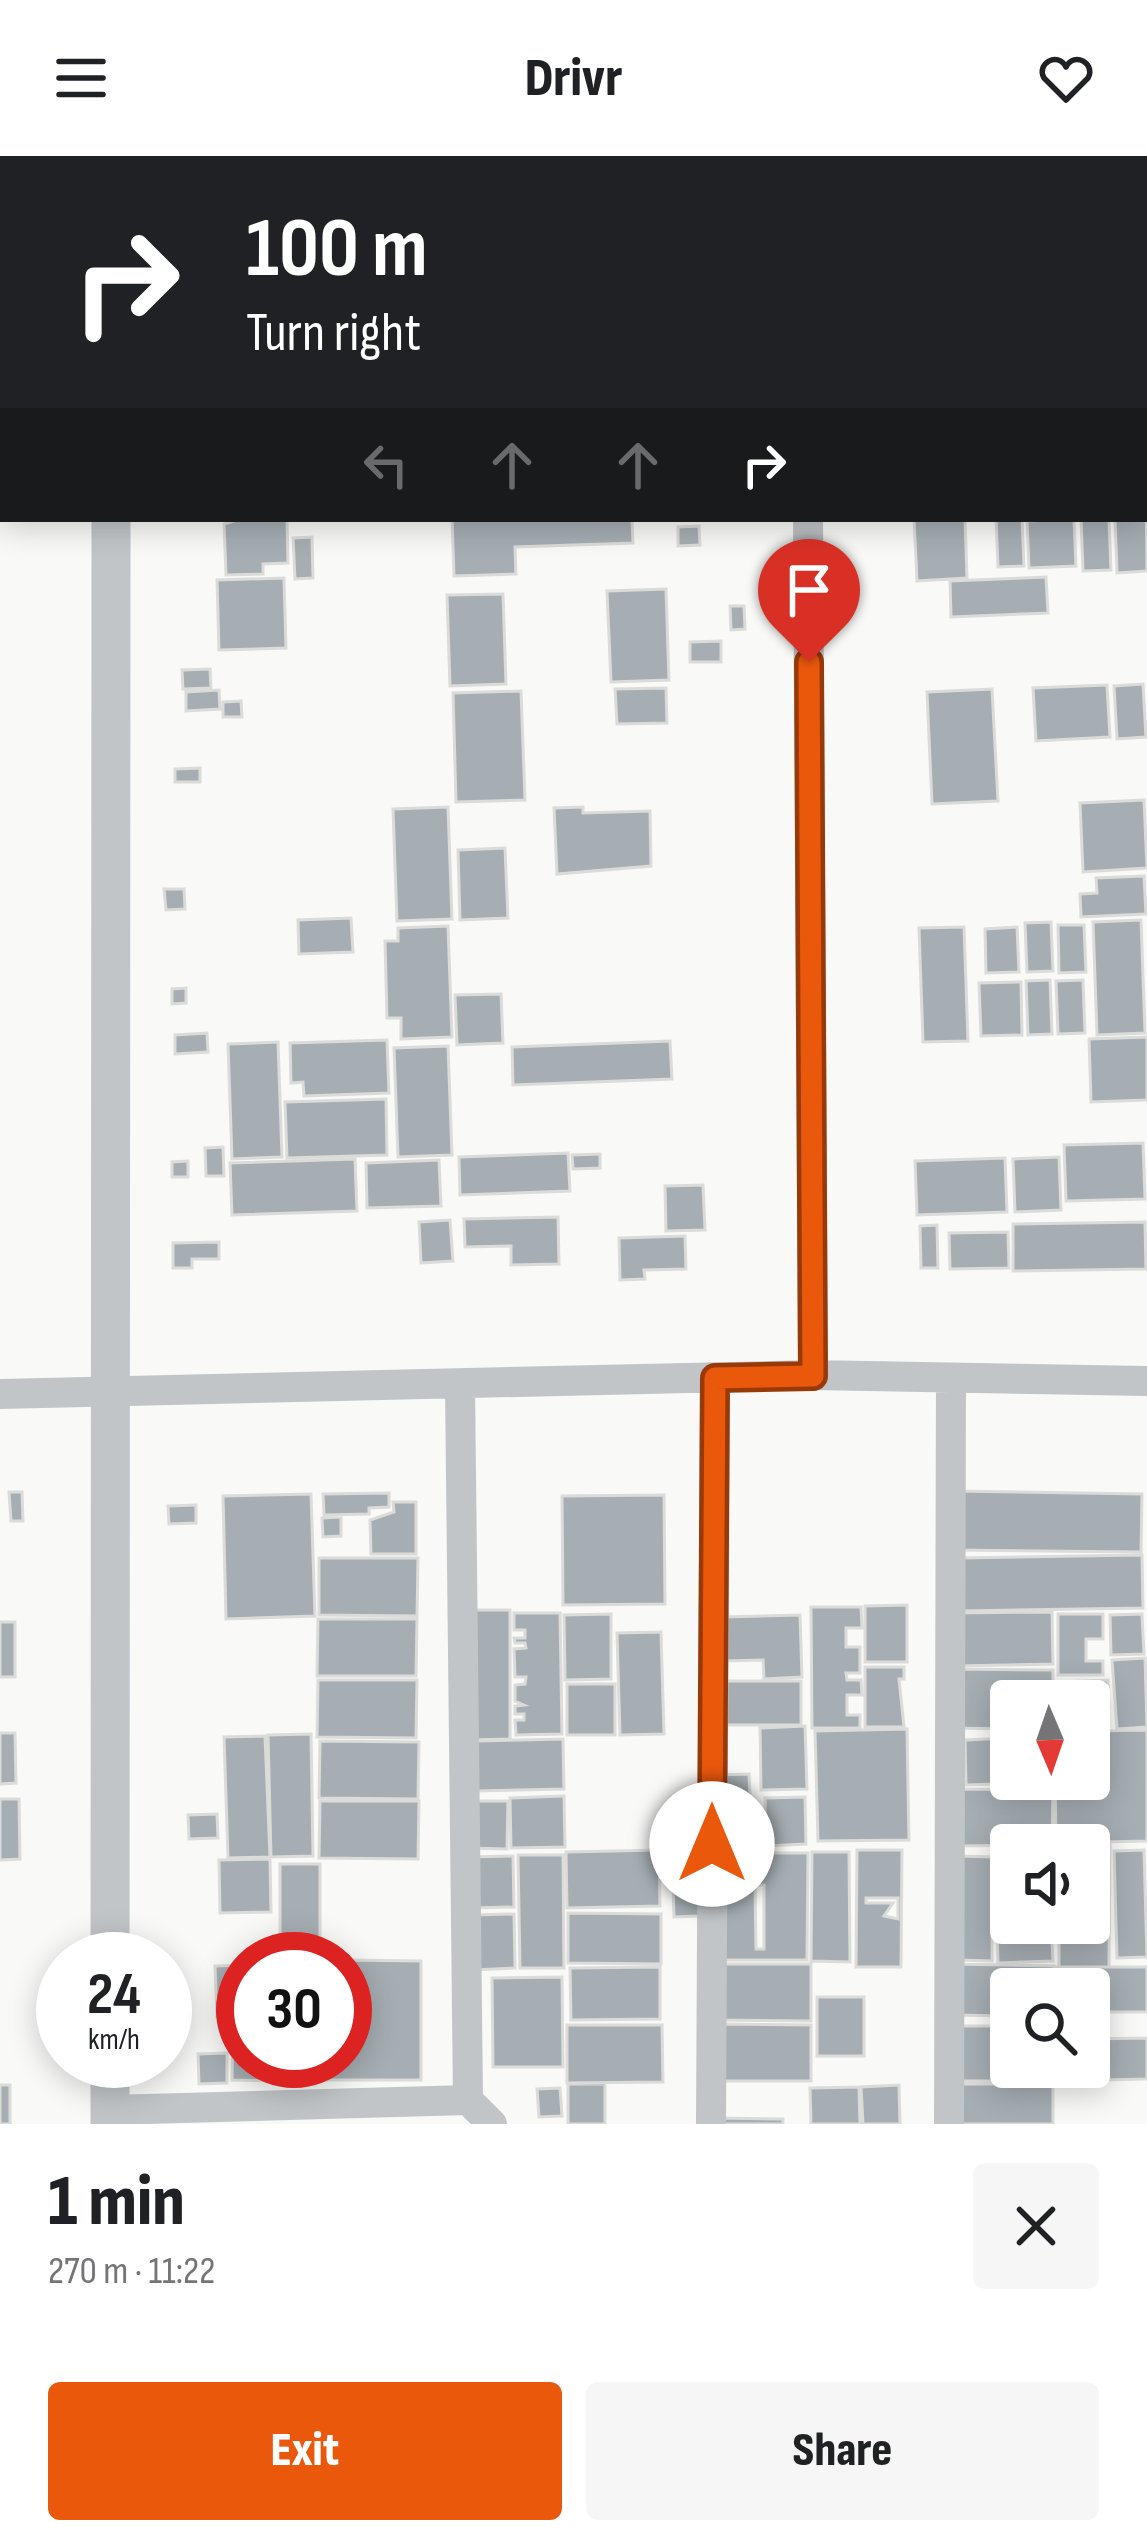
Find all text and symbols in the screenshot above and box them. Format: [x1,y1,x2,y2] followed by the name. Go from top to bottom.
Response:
[48,45,114,111] icon: menu
[1033,45,1099,111] icon: heart
[525,46,622,111] text: Drivr
[246,199,428,300] text: 100 m
[48,204,204,360] icon: right
[246,301,421,366] text: Turn right
[353,432,419,498] icon: left
[479,432,545,498] icon: ahead
[605,432,671,498] icon: ahead
[731,432,797,498] icon: right
[758,539,860,662] pin
[776,557,842,623] icon: arrive
[990,1680,1110,1800] north arrow
[990,1680,1110,2088] map controls
[649,1781,775,1907] position arrow
[990,1824,1110,1944] button: sound
[216,1932,372,2088] speed limit sign: 30
[87,1959,141,2031] text: 24
[990,1968,1110,2088] button: search
[88,2022,140,2058] text: km/h
[48,2159,185,2246] text: 1 min
[973,2163,1099,2289] button: close
[48,2248,215,2295] text: 270 m · 11:22
[48,2382,562,2520] button: Exit
[586,2382,1099,2520] button: Share

